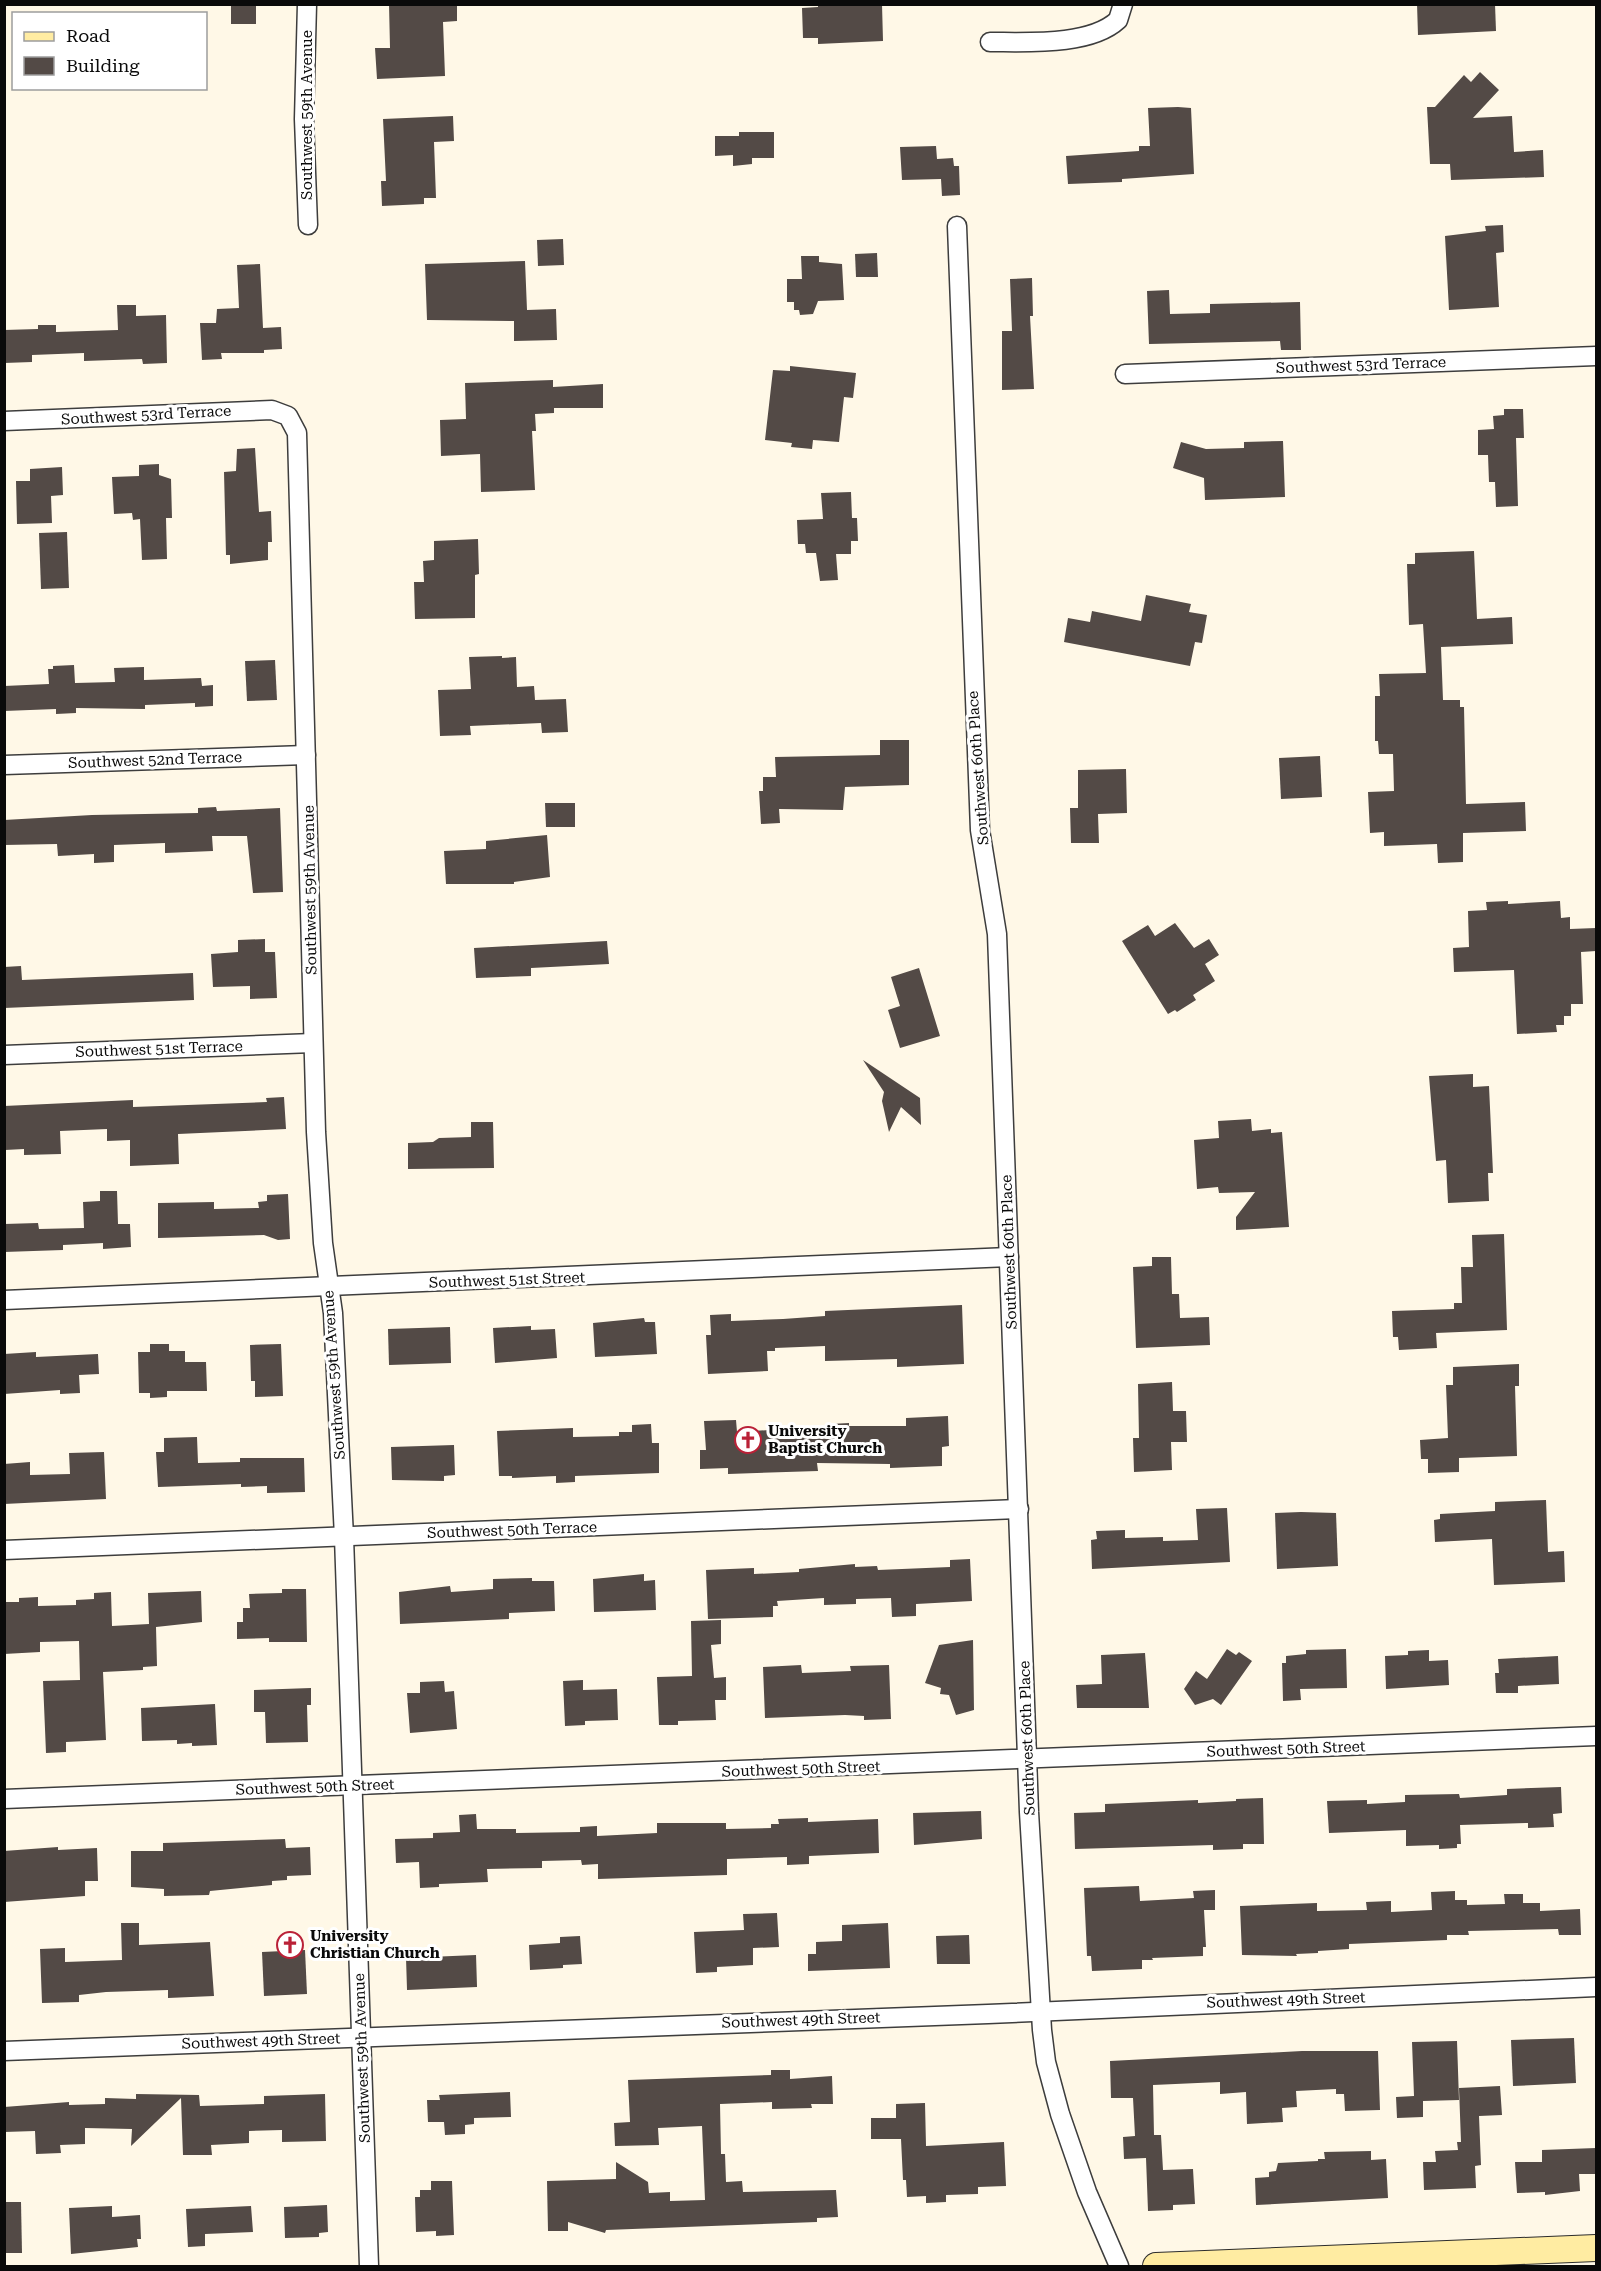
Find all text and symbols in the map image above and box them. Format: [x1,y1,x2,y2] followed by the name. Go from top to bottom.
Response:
[12,12,207,90] legend
[66,25,111,46] text: Road
[298,30,316,200] street label: Southwest 59th Avenue
[66,55,140,76] text: Building
[1276,353,1446,377] street label: Southwest 53rd Terrace
[60,402,232,428] street label: Southwest 53rd Terrace
[964,690,992,846] street label: Southwest 60th Place
[68,748,242,772] street label: Southwest 52nd Terrace
[300,805,320,975] street label: Southwest 59th Avenue
[75,1037,243,1061] street label: Southwest 51st Terrace
[997,1174,1021,1330] street label: Southwest 60th Place
[428,1268,586,1292] street label: Southwest 51st Street
[319,1290,349,1460] street label: Southwest 59th Avenue
[768,1422,882,1457] place label: University Baptist Church
[733,1425,763,1455] church icon: University Baptist Church
[427,1518,597,1542] street label: Southwest 50th Terrace
[1015,1660,1039,1816] street label: Southwest 60th Place
[1206,1737,1366,1761] street label: Southwest 50th Street
[721,1757,881,1781] street label: Southwest 50th Street
[235,1775,395,1799] street label: Southwest 50th Street
[310,1927,440,1962] place label: University Christian Church
[275,1930,305,1960] church icon: University Christian Church
[350,1973,374,2143] street label: Southwest 59th Avenue
[1206,1988,1366,2012] street label: Southwest 49th Street
[721,2008,881,2032] street label: Southwest 49th Street
[181,2029,341,2053] street label: Southwest 49th Street

